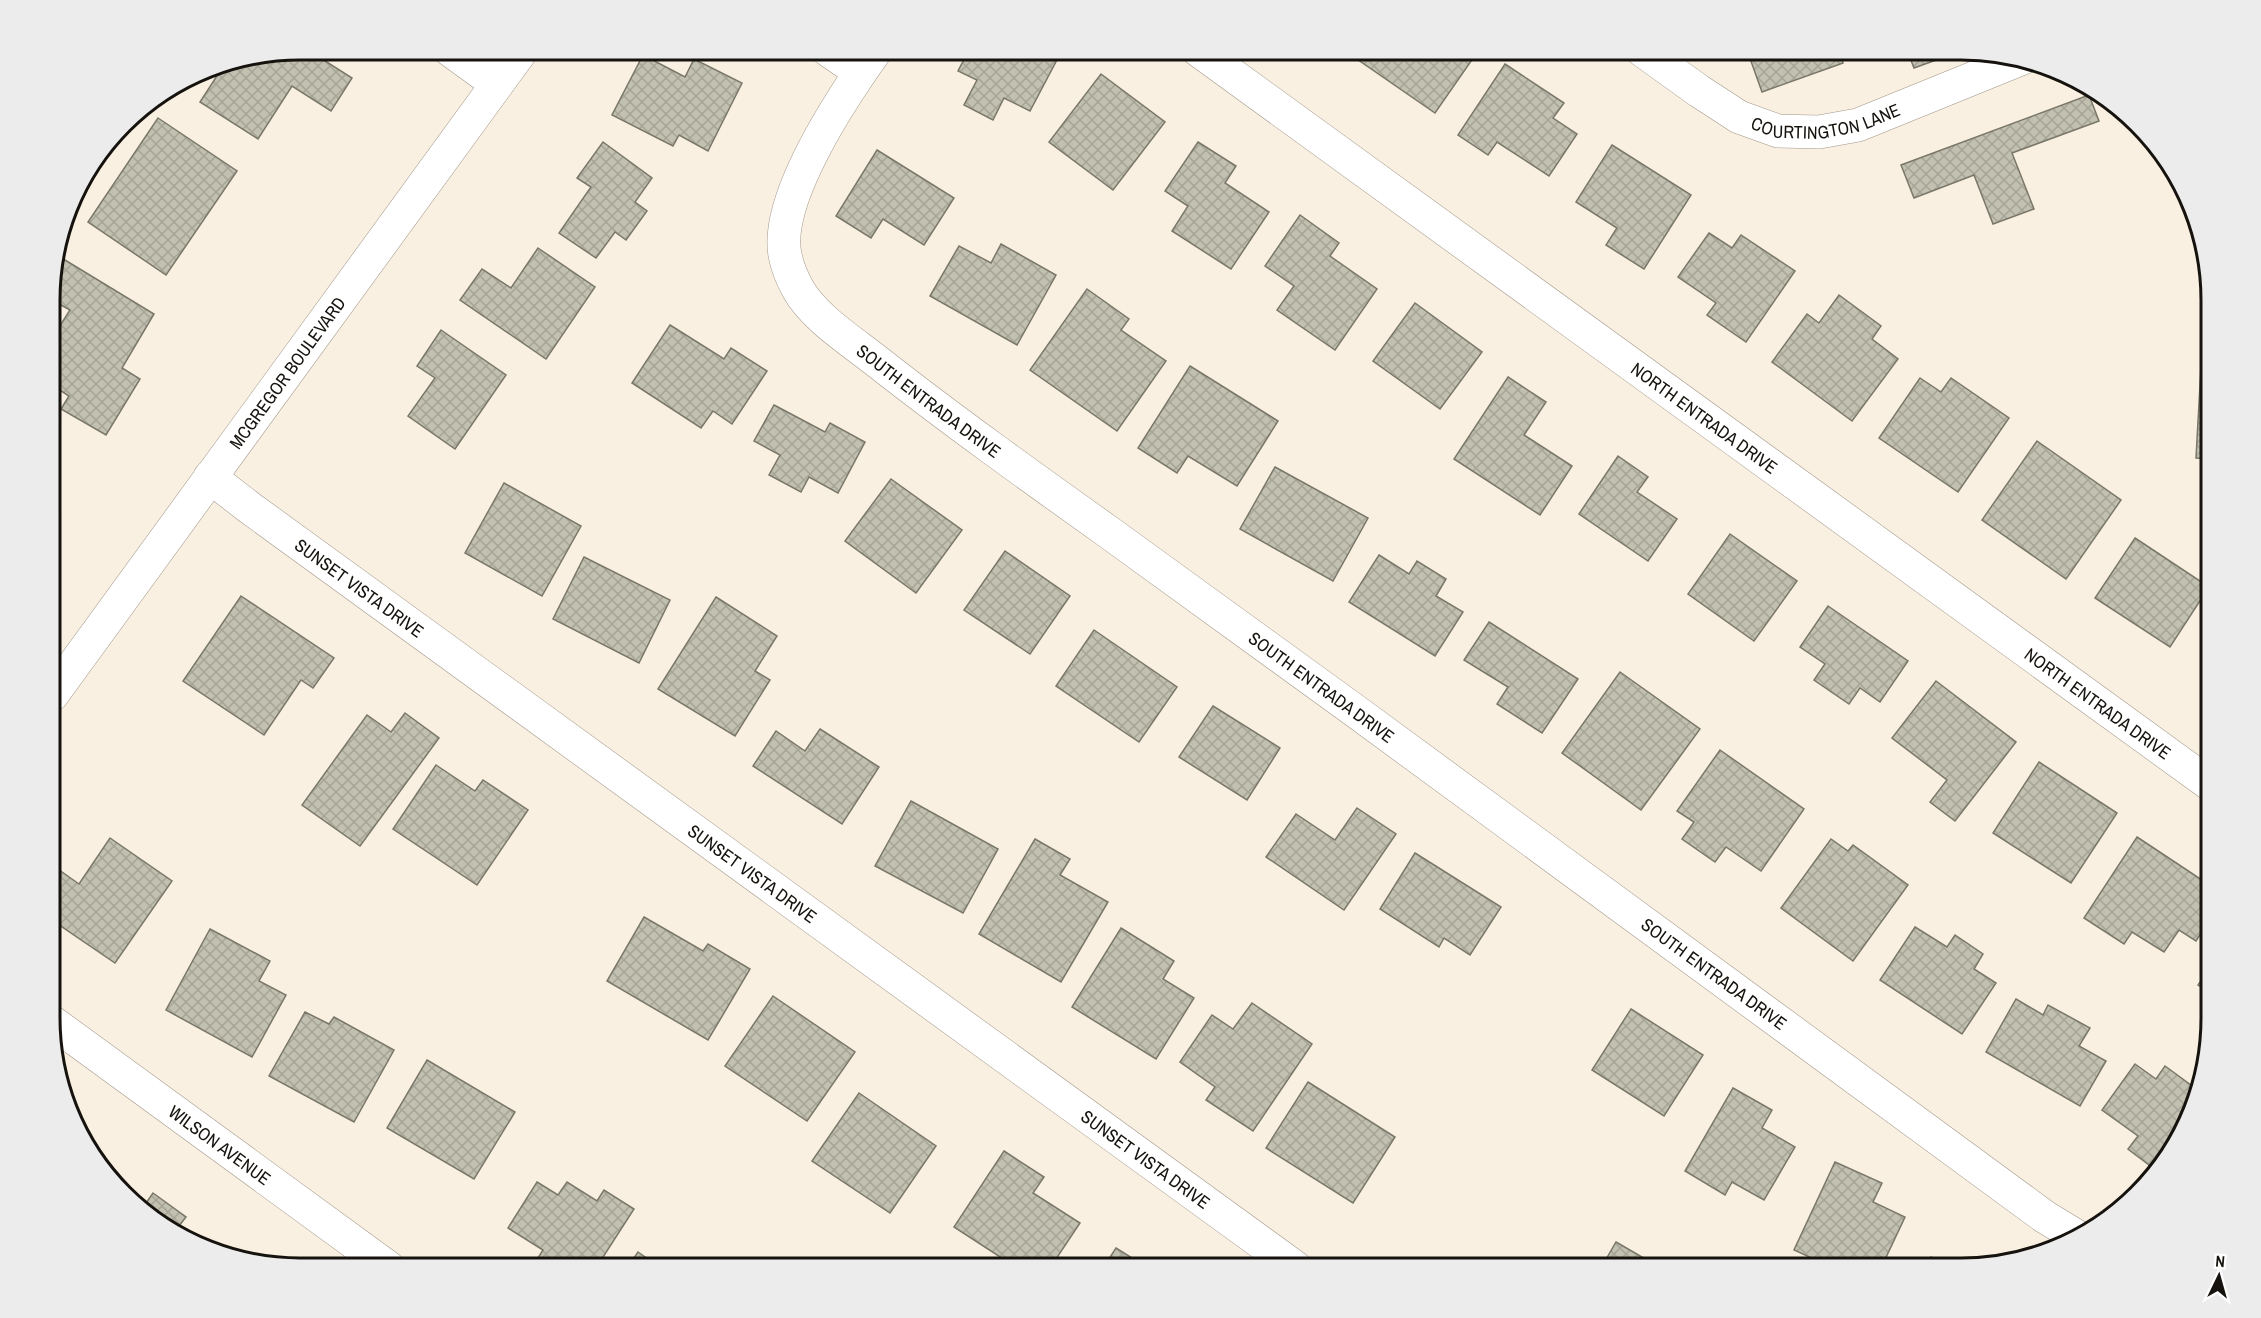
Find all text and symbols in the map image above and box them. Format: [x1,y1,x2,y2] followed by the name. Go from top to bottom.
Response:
[1748,97,1904,145] street label: COURTINGTON LANE
[223,291,351,454] street label: MCGREGOR BOULEVARD
[852,338,1006,463] street label: SOUTH ENTRADA DRIVE
[1626,356,1783,479] street label: NORTH ENTRADA DRIVE
[290,532,429,643] street label: SUNSET VISTA DRIVE
[1244,625,1400,748] street label: SOUTH ENTRADA DRIVE
[2020,641,2176,765] street label: NORTH ENTRADA DRIVE
[683,818,822,929] street label: SUNSET VISTA DRIVE
[1636,912,1792,1035] street label: SOUTH ENTRADA DRIVE
[164,1099,276,1190] street label: WILSON AVENUE
[1076,1104,1215,1214] street label: SUNSET VISTA DRIVE
[2189,1246,2249,1306] north arrow
[2215,1250,2226,1272] text: N

